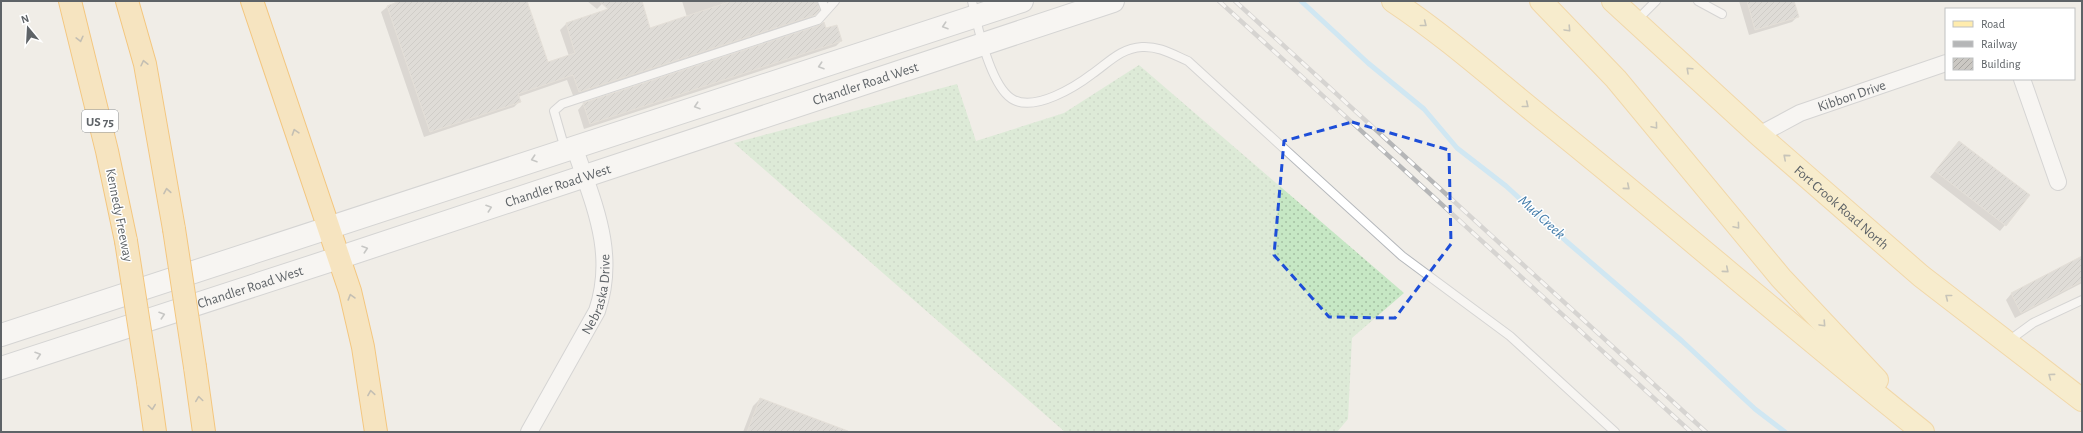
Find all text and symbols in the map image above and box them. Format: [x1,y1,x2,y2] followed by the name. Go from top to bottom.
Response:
[8,8,48,48] north arrow
[1945,8,2075,80] legend
[20,13,30,25] text: N
[1981,18,2005,30] text: Road
[1419,19,1426,26] one-way arrow
[941,21,948,30] one-way arrow
[1563,24,1570,31] one-way arrow
[75,36,83,42] one-way arrow
[1981,38,2017,51] text: Railway
[1981,58,2021,70] text: Building
[141,60,149,66] one-way arrow
[811,60,921,108] street label: Chandler Road West
[817,61,824,70] one-way arrow
[1687,68,1694,75] one-way arrow
[1816,78,1888,114] street label: Kibbon Drive
[1521,100,1528,107] one-way arrow
[694,101,701,110] one-way arrow
[82,110,118,132] road number: US 75
[1650,121,1657,128] one-way arrow
[291,129,300,136] one-way arrow
[530,155,537,163] one-way arrow
[1783,155,1791,162] one-way arrow
[503,162,613,210] street label: Chandler Road West
[1791,163,1891,253] street label: Fort Crook Road North
[103,167,135,263] street label: Kennedy Freeway
[1622,182,1629,189] one-way arrow
[163,188,172,194] one-way arrow
[1515,193,1568,242] water label: Mud Creek
[485,204,492,213] one-way arrow
[1733,221,1740,229] one-way arrow
[362,246,369,254] one-way arrow
[579,254,613,337] street label: Nebraska Drive
[196,264,306,311] street label: Chandler Road West
[1722,266,1729,273] one-way arrow
[347,294,356,301] one-way arrow
[1946,295,1953,302] one-way arrow
[158,311,165,320] one-way arrow
[1818,319,1825,327] one-way arrow
[34,352,41,360] one-way arrow
[2048,374,2055,381] one-way arrow
[367,390,376,396] one-way arrow
[195,396,204,402] one-way arrow
[147,404,156,410] one-way arrow

